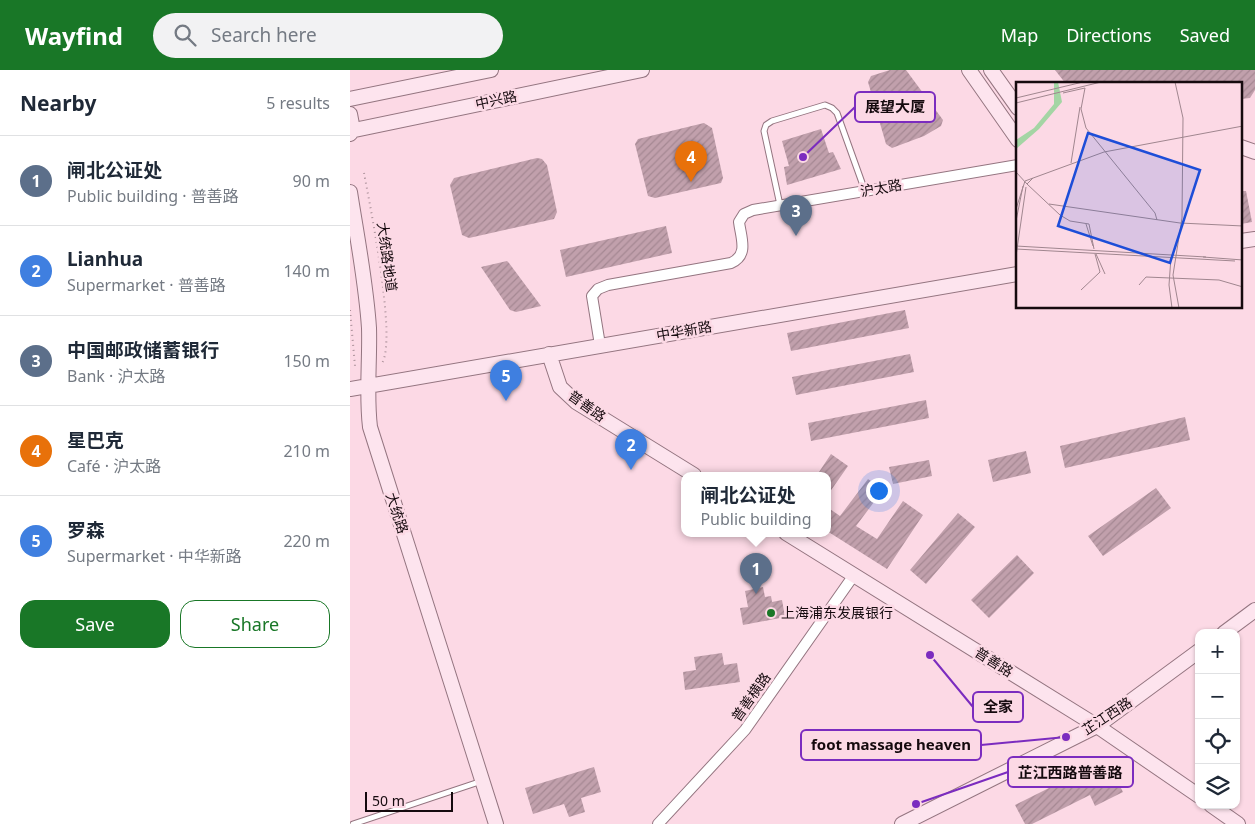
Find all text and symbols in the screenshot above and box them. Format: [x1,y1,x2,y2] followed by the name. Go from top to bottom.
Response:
[153,13,503,58] search box
[25,19,123,52] text: Wayfind
[171,21,199,49] icon: search
[211,22,317,48] text: Search here
[1001,23,1038,47] text: Map
[1066,23,1152,47] text: Directions
[1180,23,1230,47] text: Saved
[1016,82,1242,309] inset map
[473,86,518,113] street label: 中兴路
[20,89,96,117] text: Nearby
[266,92,330,114] text: 5 results
[855,92,935,122] callout: 展望大厦
[865,96,925,116] text: 展望大厦
[675,141,707,182] pin: 4
[67,157,162,183] text: 闸北公证处
[31,170,41,192] text: 1
[293,170,330,192] text: 90 m
[859,175,903,201] street label: 沪太路
[67,185,239,207] text: Public building · 普善路
[780,195,812,236] pin: 3
[373,221,402,293] street label: 大统路地道
[67,246,143,272] text: Lianhua
[31,260,41,282] text: 2
[283,260,330,282] text: 140 m
[67,274,226,296] text: Supermarket · 普善路
[655,316,713,345] street label: 中华新路
[67,337,219,363] text: 中国邮政储蓄银行
[31,350,41,372] text: 3
[283,350,330,372] text: 150 m
[490,360,522,401] pin: 5
[67,365,165,387] text: Bank · 沪太路
[565,386,610,426] street label: 普善路
[67,427,124,453] text: 星巴克
[615,429,647,470] pin: 2
[31,440,41,462] text: 4
[283,440,330,462] text: 210 m
[67,455,161,477] text: Café · 沪太路
[681,472,831,537] popup
[866,478,892,504] your location
[700,482,795,508] text: 闸北公证处
[382,490,413,536] street label: 大统路
[700,508,812,530] text: Public building
[67,517,105,543] text: 罗森
[31,530,41,552] text: 5
[283,530,330,552] text: 220 m
[67,545,242,567] text: Supermarket · 中华新路
[740,553,772,594] pin: 1
[20,600,170,648] button: Save
[180,600,330,648] button: Share
[781,603,893,622] place label: 上海浦东发展银行
[765,607,777,619] marker: 上海浦东发展银行
[1195,629,1240,809] map controls
[1195,629,1240,674] button: +
[971,642,1017,681] street label: 普善路
[727,668,774,725] street label: 普善横路
[1195,674,1240,719] button: −
[973,692,1023,722] callout: 全家
[1078,692,1135,739] street label: 芷江西路
[983,696,1013,716] text: 全家
[1195,719,1240,764] button: locate
[801,730,981,760] callout: foot massage heaven
[811,734,971,754] text: foot massage heaven
[1008,757,1133,787] callout: 芷江西路普善路
[1017,762,1123,782] text: 芷江西路普善路
[1195,764,1240,809] button: layers
[365,789,452,812] scale bar
[372,791,405,810] text: 50 m

